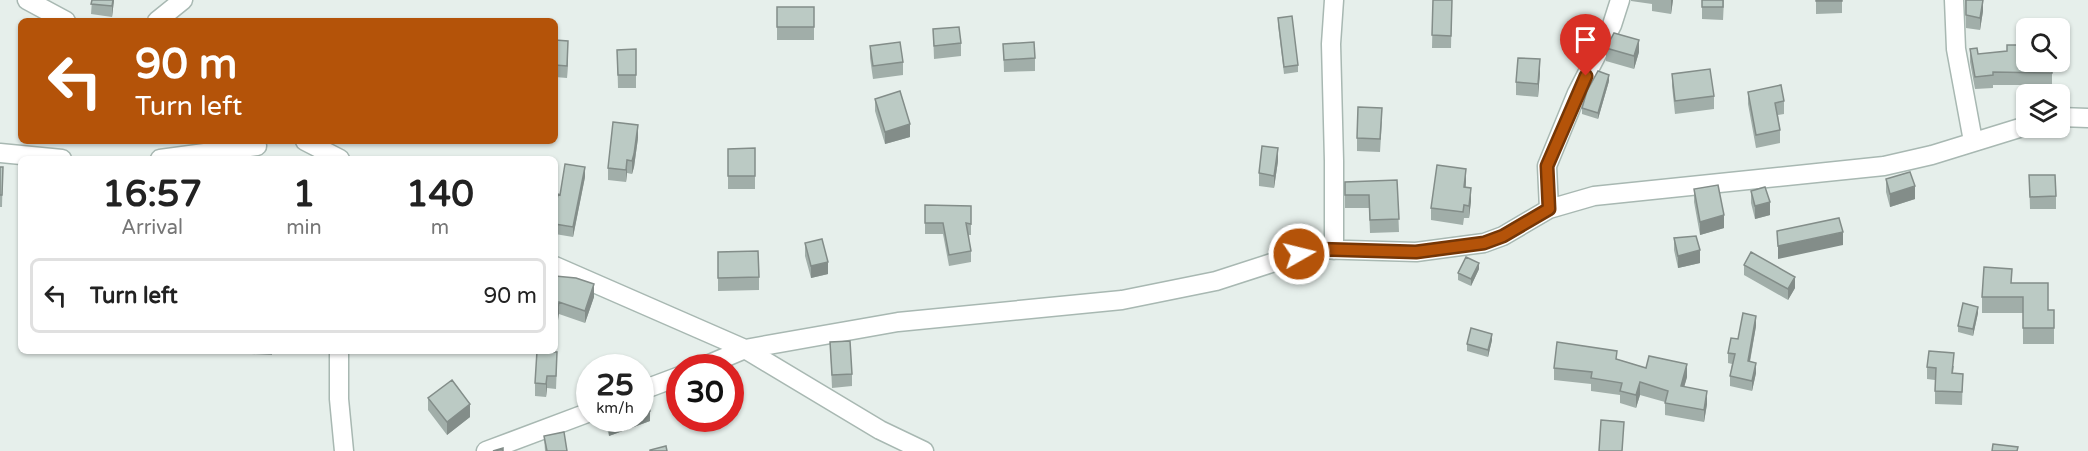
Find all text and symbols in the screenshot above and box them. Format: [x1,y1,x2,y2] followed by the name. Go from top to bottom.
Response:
[1560,14,1611,76] pin
[2016,18,2070,138] map controls
[2016,18,2070,72] button: search
[1569,23,1602,56] icon: arrive
[135,39,237,90] text: 90 m
[36,42,114,120] icon: left
[2016,84,2070,138] button: layers
[135,90,242,123] text: Turn left
[102,173,202,216] text: 16:57
[293,173,315,216] text: 1
[406,173,474,216] text: 140
[121,216,183,240] text: Arrival
[286,216,322,240] text: min
[431,216,449,240] text: m
[1267,222,1331,286] position arrow
[39,279,72,312] icon: left
[90,283,178,309] text: Turn left
[483,283,537,309] text: 90 m
[666,354,744,432] speed limit sign: 30
[596,367,634,404] text: 25
[596,399,634,417] text: km/h

